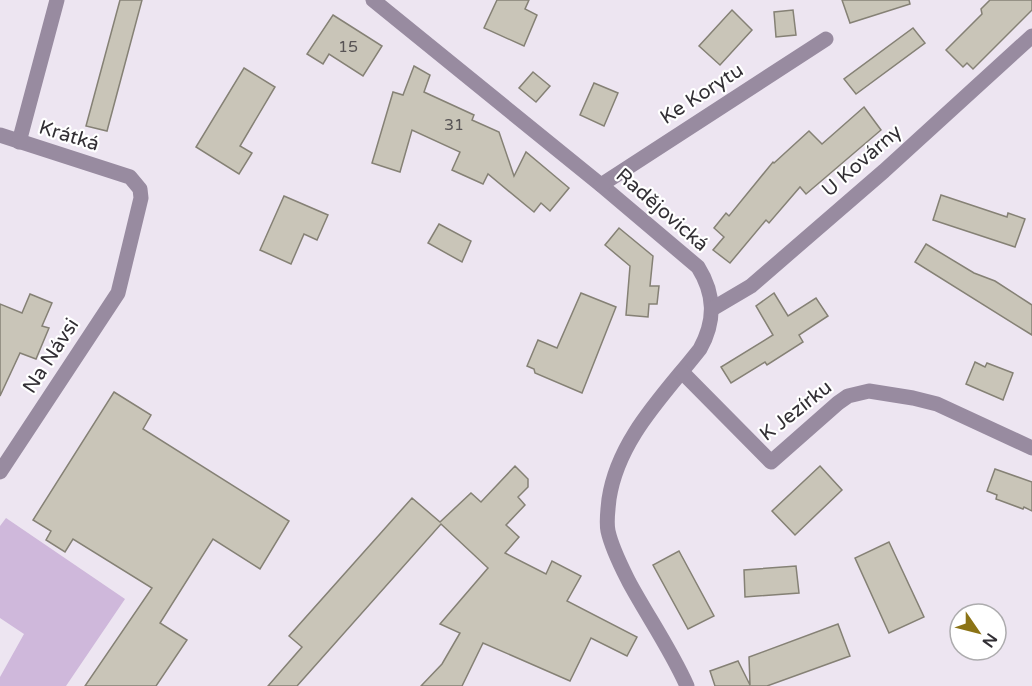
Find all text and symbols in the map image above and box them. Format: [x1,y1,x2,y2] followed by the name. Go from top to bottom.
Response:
[338,37,358,57] house number: 15
[656,58,748,130] street label: Ke Korytu
[444,115,464,135] house number: 31
[36,116,102,156] street label: Krátká
[817,120,907,202] street label: U Kovárny
[611,163,713,257] street label: Radějovická
[18,314,84,398] street label: Na Návsi
[755,375,837,447] street label: K Jezírku
[948,602,1008,662] north arrow
[978,629,1001,651] text: N

